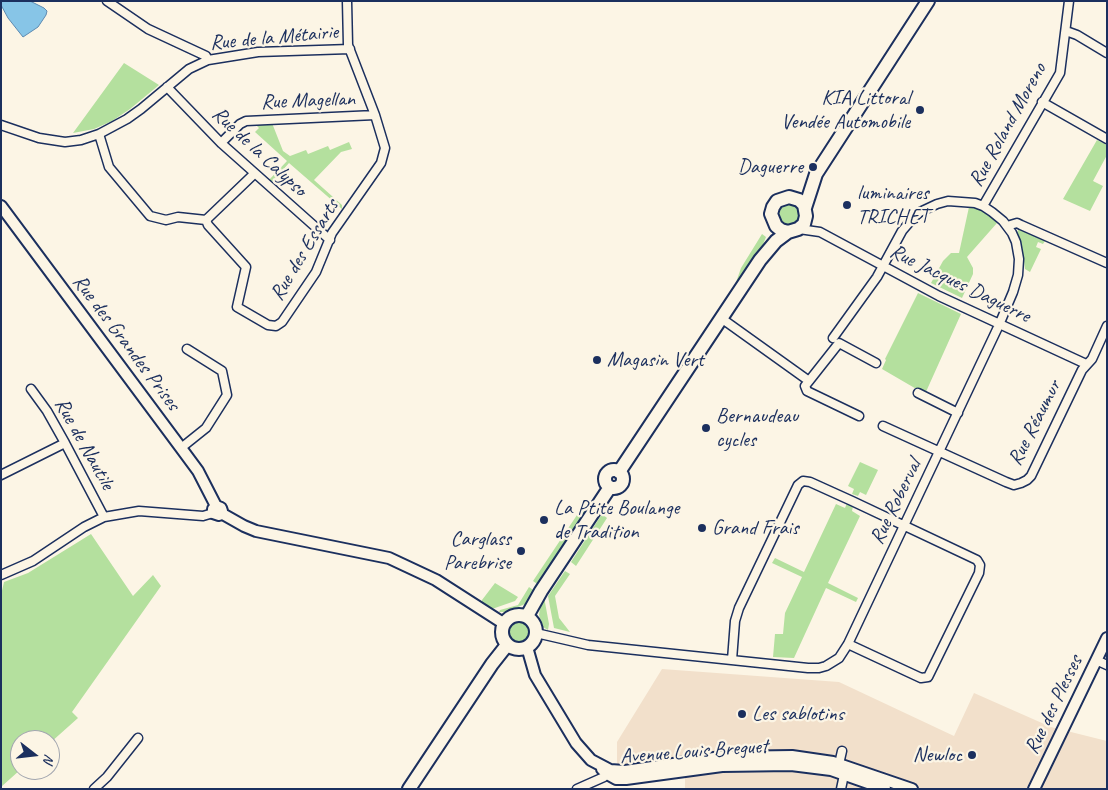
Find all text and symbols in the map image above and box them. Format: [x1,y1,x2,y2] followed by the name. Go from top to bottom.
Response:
[209,20,339,56] street label: Rue de la Métairie
[964,59,1052,191] street label: Rue Roland Moreno
[781,85,910,135] place label: KIA Littoral Vendée Automobile
[261,87,355,115] street label: Rue Magellan
[206,102,312,202] street label: Rue de la Calypso
[914,104,926,116] marker: KIA Littoral Vendée Automobile
[738,154,803,180] place label: Daguerre
[807,161,819,173] marker: Daguerre
[857,180,929,230] place label: luminaires TRICHET
[265,195,345,305] street label: Rue des Essarts
[841,199,853,211] marker: luminaires TRICHET
[886,239,1034,329] street label: Rue Jacques Daguerre
[67,270,185,416] street label: Rue des Grandes Prises
[607,347,704,373] place label: Magasin Vert
[591,354,603,366] marker: Magasin Vert
[1003,376,1067,470] street label: Rue Réaumur
[48,394,120,494] street label: Rue de Nautile
[716,403,798,453] place label: Bernaudeau cycles
[700,422,712,434] marker: Bernaudeau cycles
[865,455,927,549] street label: Rue Roberval
[554,495,679,545] place label: La Ptite Boulange de Tradition
[538,514,550,526] marker: La Ptite Boulange de Tradition
[712,515,799,541] place label: Grand Frais
[696,522,708,534] marker: Grand Frais
[444,526,511,576] place label: Carglass Parebrise
[515,545,527,557] marker: Carglass Parebrise
[1019,652,1089,758] street label: Rue des Plesses
[752,701,844,727] place label: Les sablotins
[736,708,748,720] marker: Les sablotins
[10,730,60,780] north arrow
[619,734,769,770] street label: Avenue Louis Breguet
[913,742,962,768] place label: Newloc
[966,749,978,761] marker: Newloc
[40,752,58,766] text: N

